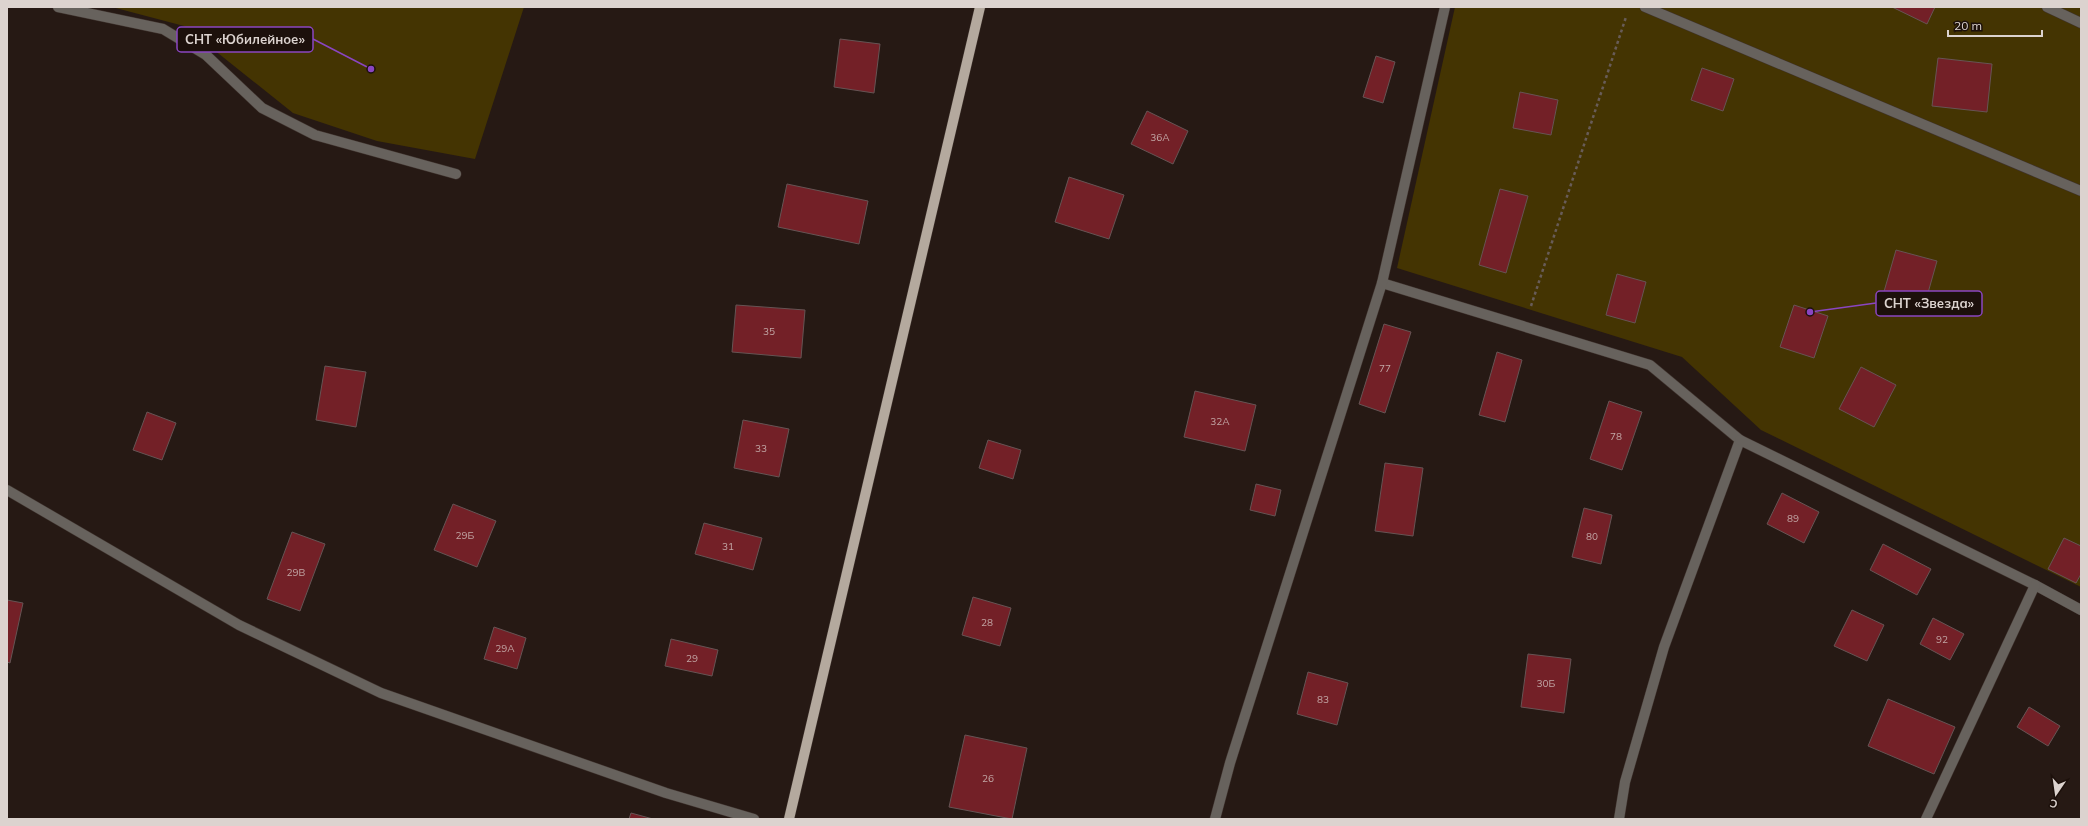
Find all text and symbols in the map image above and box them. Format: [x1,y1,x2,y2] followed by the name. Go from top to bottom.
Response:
[1948,12,2042,38] scale bar
[1954,18,1982,33] text: 20 m
[177,27,313,52] callout: СНТ «Юбилейное»
[185,31,305,47] text: СНТ «Юбилейное»
[1150,131,1170,144] house number: 36А
[1876,291,1982,316] callout: СНТ «Звезда»
[1884,295,1975,311] text: СНТ «Звезда»
[763,325,775,338] house number: 35
[1379,362,1391,375] house number: 77
[1210,415,1230,428] house number: 32А
[1610,430,1622,443] house number: 78
[755,442,767,455] house number: 33
[1787,512,1799,525] house number: 89
[456,529,475,542] house number: 29Б
[1586,530,1598,543] house number: 80
[722,540,734,553] house number: 31
[287,566,306,579] house number: 29В
[981,616,993,629] house number: 28
[1936,633,1948,646] house number: 92
[495,642,515,655] house number: 29А
[686,652,698,665] house number: 29
[1537,677,1556,690] house number: 30Б
[1317,693,1329,706] house number: 83
[982,772,994,785] house number: 26
[2036,774,2076,814] north arrow
[2048,796,2059,811] text: С

